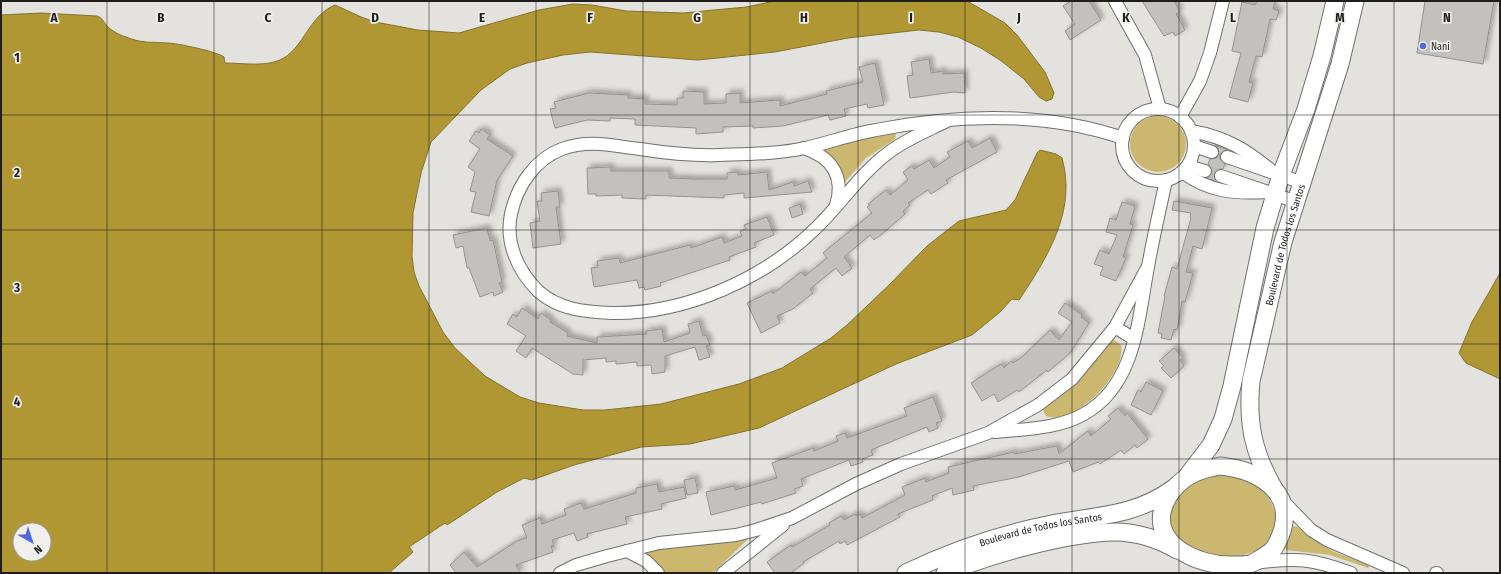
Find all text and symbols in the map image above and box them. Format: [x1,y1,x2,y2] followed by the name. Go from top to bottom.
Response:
[49,10,58,25] text: A
[157,10,165,25] text: B
[265,10,272,25] text: C
[371,10,379,25] text: D
[479,10,485,25] text: E
[587,10,593,25] text: F
[693,10,701,25] text: G
[800,10,808,25] text: H
[909,10,913,25] text: I
[1016,10,1021,25] text: J
[1122,10,1130,25] text: K
[1230,10,1236,25] text: L
[1335,10,1345,25] text: M
[1443,10,1451,25] text: N
[1418,41,1428,51] marker: Nani
[1431,41,1450,53] place label: Nani
[14,50,20,65] text: 1
[13,165,20,180] text: 2
[1264,183,1308,307] street label: Boulevard de Todos los Santos
[13,280,20,295] text: 3
[14,394,21,409] text: 4
[978,511,1103,550] street label: Boulevard de Todos los Santos
[12,522,52,562] north arrow
[31,542,45,557] text: N

